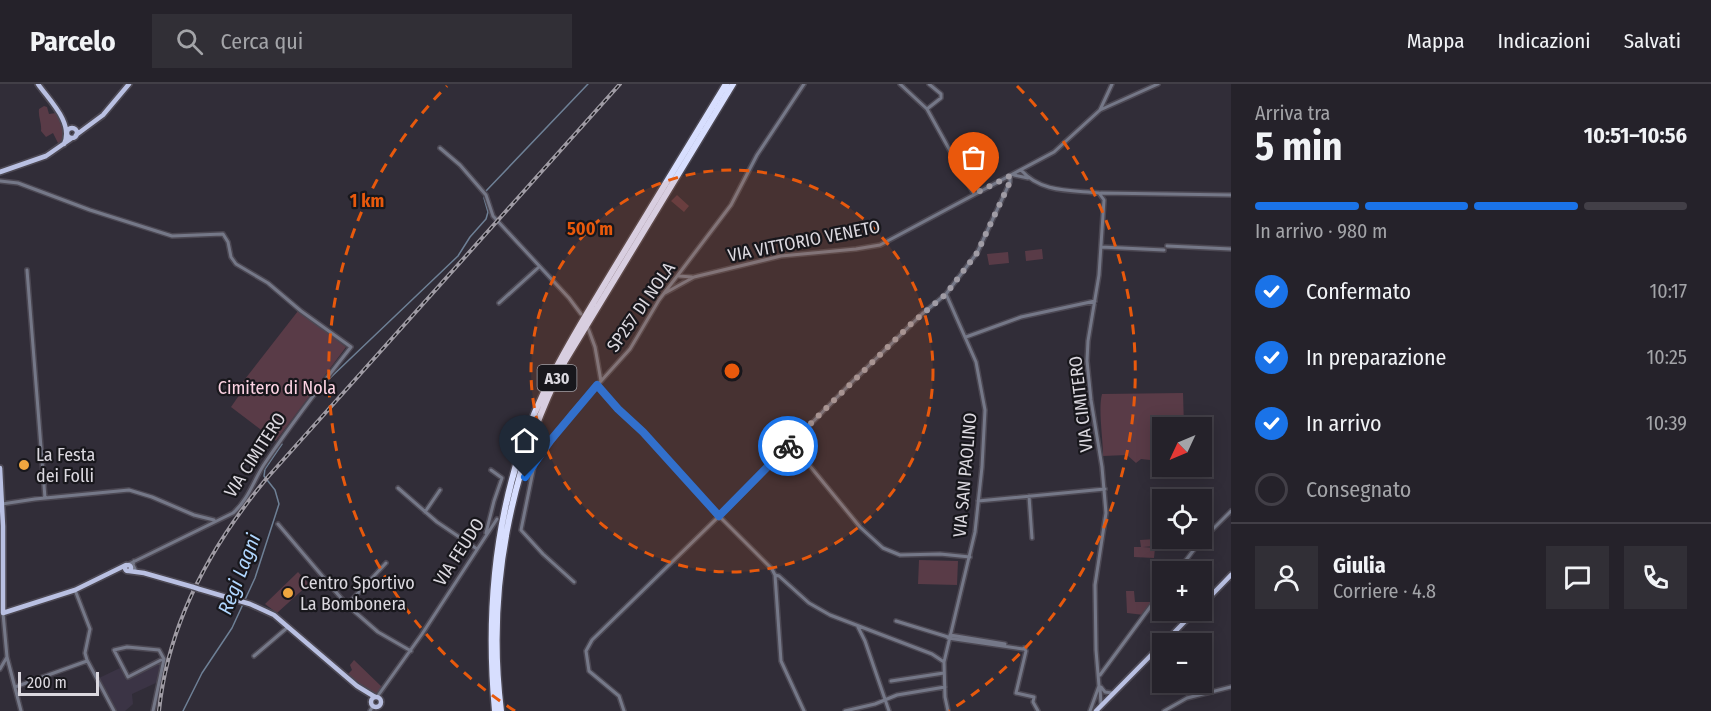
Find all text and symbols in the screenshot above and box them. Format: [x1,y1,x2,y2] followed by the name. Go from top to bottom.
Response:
[152,14,572,68] search box
[30,25,116,58] text: Parcelo
[173,25,206,58] icon: search
[221,28,303,55] text: Cerca qui
[1407,28,1464,54] text: Mappa
[1497,28,1591,54] text: Indicazioni
[1624,28,1681,54] text: Salvati
[1255,101,1330,125] text: Arriva tra
[1584,122,1687,149] text: 10:51–10:56
[1255,124,1343,170] text: 5 min
[948,132,999,194] pin
[957,141,990,174] icon: bag
[350,190,384,212] text: 1 km
[726,215,882,267] street label: VIA VITTORIO VENETO
[567,218,613,240] text: 500 m
[1255,219,1387,243] text: In arrivo · 980 m
[602,258,680,356] street label: SP257 DI NOLA
[1255,275,1288,308] icon: check
[1306,278,1411,305] text: Confermato
[1649,279,1687,303] text: 10:17
[1255,341,1288,374] icon: check
[1306,344,1447,371] text: In preparazione
[1647,345,1687,369] text: 10:25
[1064,355,1098,453] street label: VIA CIMITERO
[722,361,742,381] centre of rings
[538,365,576,391] road number: A30
[218,377,336,399] park label: Cimitero di Nola
[1255,407,1288,440] icon: check
[219,408,291,502] street label: VIA CIMITERO
[1306,410,1381,437] text: In arrivo
[1646,411,1687,435] text: 10:39
[949,412,981,538] street label: VIA SAN PAOLINO
[499,415,550,477] pin
[758,416,818,476] courier
[1152,417,1212,477] north arrow
[1152,417,1212,693] map controls
[508,424,541,457] icon: home
[772,430,805,463] icon: bike
[36,444,95,487] place label: La Festa dei Folli
[17,458,31,472] marker: La Festa dei Folli
[1306,476,1411,503] text: Consegnato
[1152,489,1212,549] button: locate
[429,514,489,590] street label: VIA FEUDO
[213,530,265,618] water label: Regi Lagni
[1255,546,1318,609] button: person
[1546,546,1609,609] button: chat
[1624,546,1687,609] button: phone
[1333,552,1386,579] text: Giulia
[1152,561,1212,621] button: +
[300,572,415,615] place label: Centro Sportivo La Bombonera
[1333,579,1436,603] text: Corriere · 4.8
[281,586,295,600] marker: Centro Sportivo La Bombonera
[1152,633,1212,693] button: −
[18,669,99,696] scale bar
[27,673,67,692] text: 200 m

